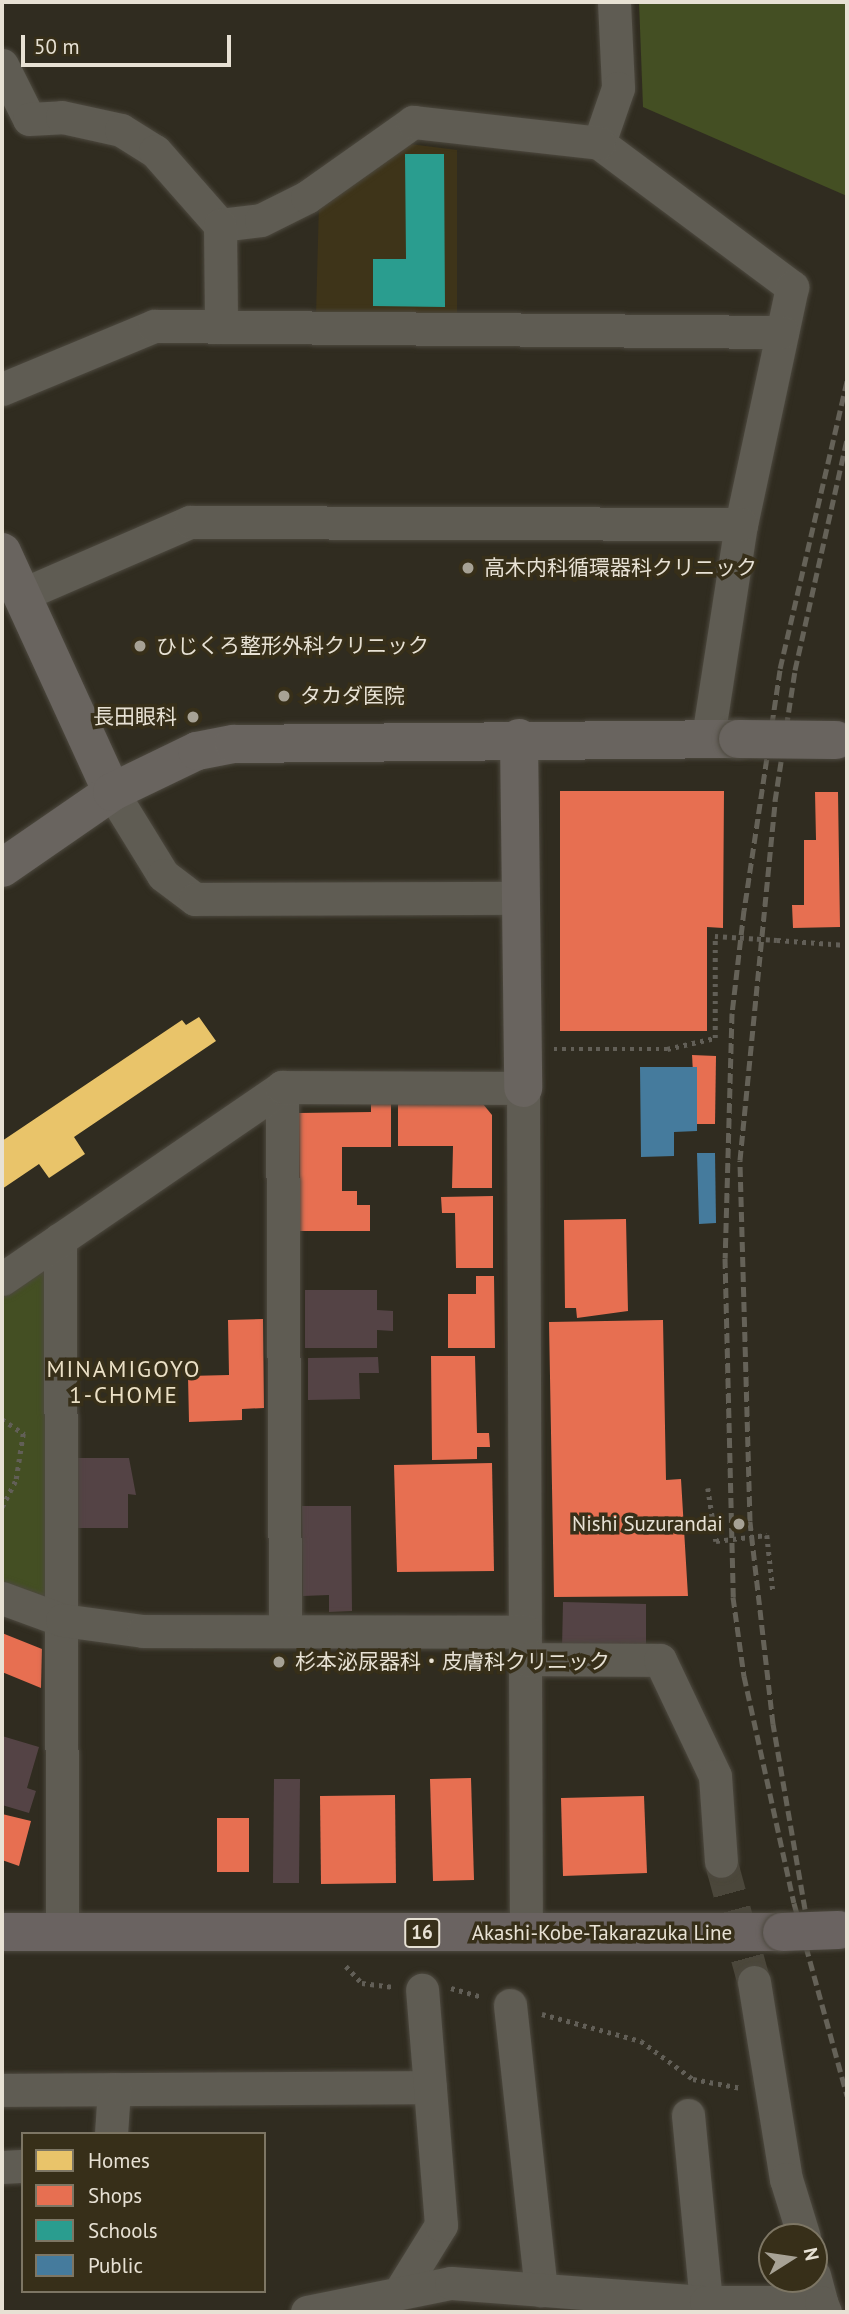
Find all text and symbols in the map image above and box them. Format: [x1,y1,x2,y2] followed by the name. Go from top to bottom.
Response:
[24,21,234,65] scale bar
[34,33,80,60] text: 50 m
[484,555,757,581] place label: 高木内科循環器科クリニック
[458,558,478,578] marker: 高木内科循環器科クリニック
[156,633,429,659] place label: ひじくろ整形外科クリニック
[130,636,150,656] marker: ひじくろ整形外科クリニック
[300,683,405,709] place label: タカダ医院
[274,686,294,706] marker: タカダ医院
[93,704,177,730] place label: 長田眼科
[183,707,203,727] marker: 長田眼科
[48,1355,200,1409] district label: MINAMIGOYO 1-CHOME
[572,1511,723,1537] place label: Nishi Suzurandai
[729,1514,749,1534] marker: Nishi Suzurandai
[295,1649,610,1675] place label: 杉本泌尿器科・皮膚科クリニック
[269,1652,289,1672] marker: 杉本泌尿器科・皮膚科クリニック
[403,1918,441,1949] road number: 16
[472,1920,732,1946] street label: Akashi-Kobe-Takarazuka Line
[21,2132,266,2293] legend
[88,2147,150,2174] text: Homes
[88,2182,142,2209] text: Shops
[88,2217,158,2244] text: Schools
[758,2223,828,2293] north arrow
[799,2245,825,2263] text: N
[88,2252,143,2279] text: Public

